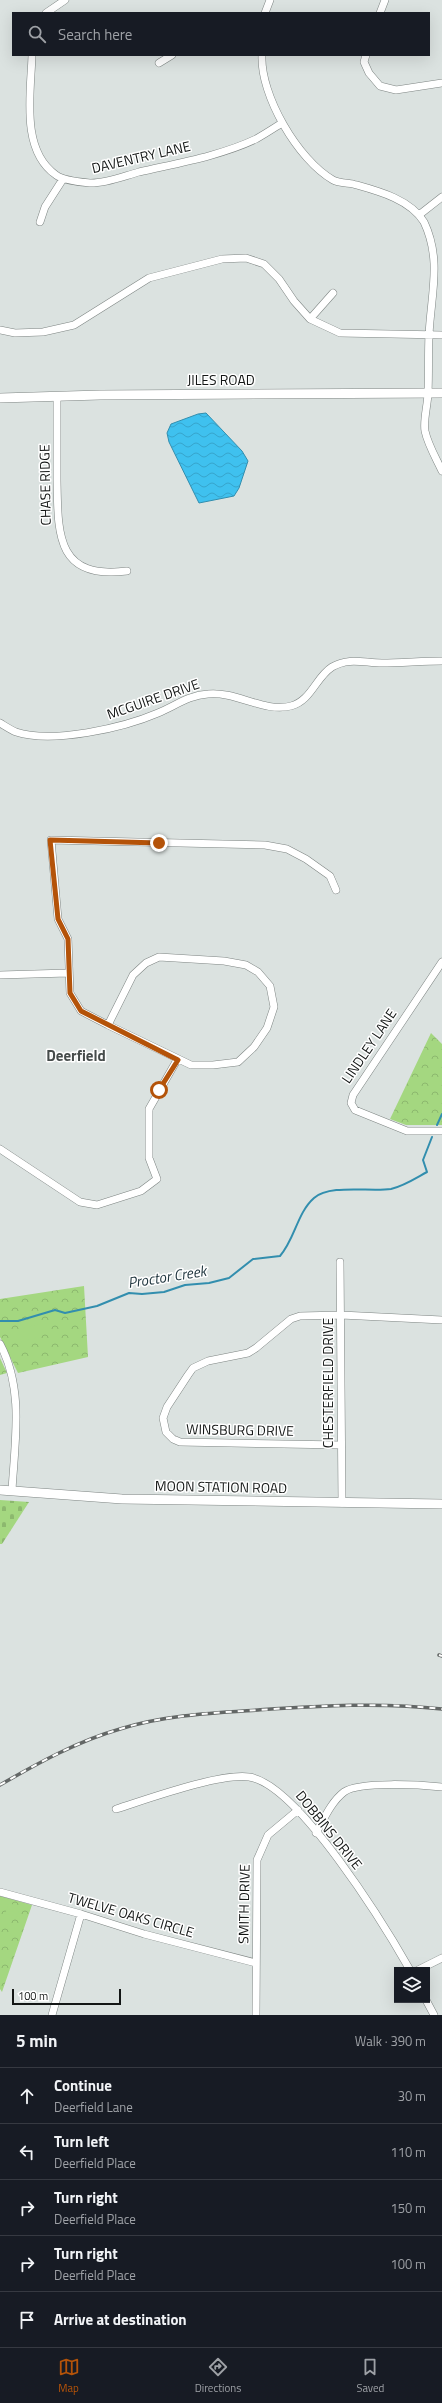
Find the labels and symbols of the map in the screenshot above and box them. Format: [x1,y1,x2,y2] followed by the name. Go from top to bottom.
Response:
[89,135,193,178] street label: DAVENTRY LANE
[187,369,255,390] street label: JILES ROAD
[33,444,56,526] street label: CHASE RIDGE
[104,673,202,724] street label: MCGUIRE DRIVE
[150,834,168,852] route end
[336,1004,401,1087] street label: LINDLEY LANE
[46,1044,106,1067] district label: Deerfield
[150,1081,168,1099] route start
[126,1259,210,1294] water label: Proctor Creek
[317,1318,338,1448] street label: CHESTERFIELD DRIVE
[186,1418,294,1441] street label: WINSBURG DRIVE
[155,1475,287,1498] street label: MOON STATION ROAD
[291,1786,368,1874] street label: DOBBINS DRIVE
[232,1864,255,1944] street label: SMITH DRIVE
[66,1886,197,1943] street label: TWELVE OAKS CIRCLE
[12,1987,121,2006] scale bar

